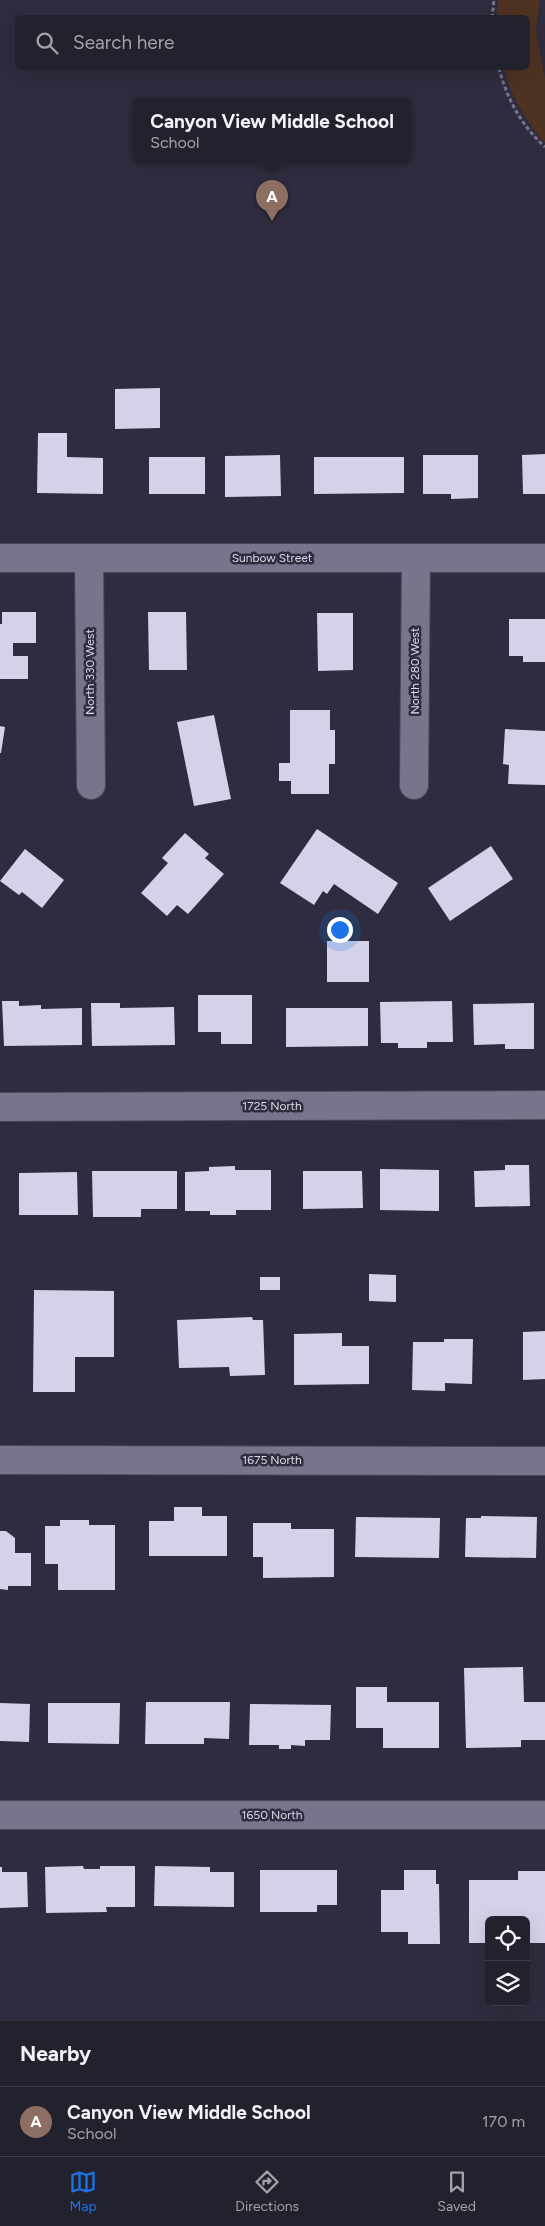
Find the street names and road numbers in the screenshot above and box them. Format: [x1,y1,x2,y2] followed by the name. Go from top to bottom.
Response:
[232,551,313,565] street label: Sunbow Street
[408,627,422,714] street label: North 280 West
[83,629,97,715] street label: North 330 West
[242,1099,302,1113] street label: 1725 North
[242,1453,302,1467] street label: 1675 North
[242,1808,303,1822] street label: 1650 North

